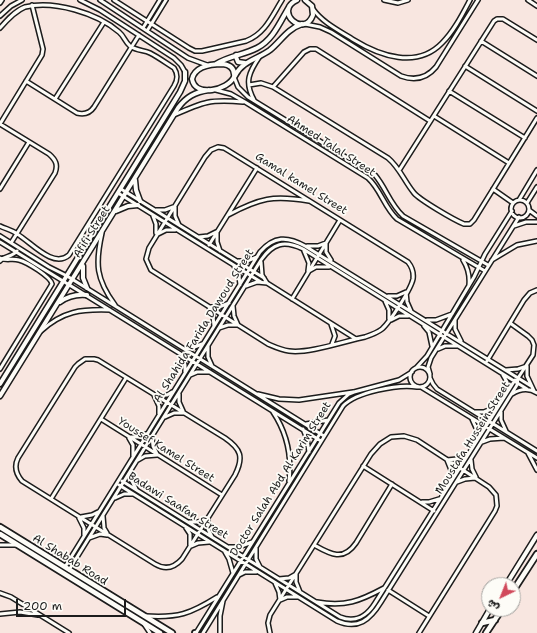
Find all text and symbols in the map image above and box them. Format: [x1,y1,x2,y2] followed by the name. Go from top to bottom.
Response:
[284,112,378,180] street label: Ahmed Talal Street
[252,150,350,218] street label: Gamal kamel Street
[71,204,113,260] street label: Afifi Street
[151,247,257,405] street label: Al Shahida Farida Dawoud Street
[433,379,513,497] street label: Moustafa Hussein Street
[228,399,334,559] street label: Doctor Salah Abd Al Karim Street
[115,415,217,485] street label: Youssef Kamel Street
[125,470,231,542] street label: Badawi Saafan Street
[30,532,110,588] street label: Al Shabab Road
[481,577,521,617] north arrow
[18,591,128,617] scale bar
[484,596,503,615] text: ش
[23,598,62,614] text: 200 m

